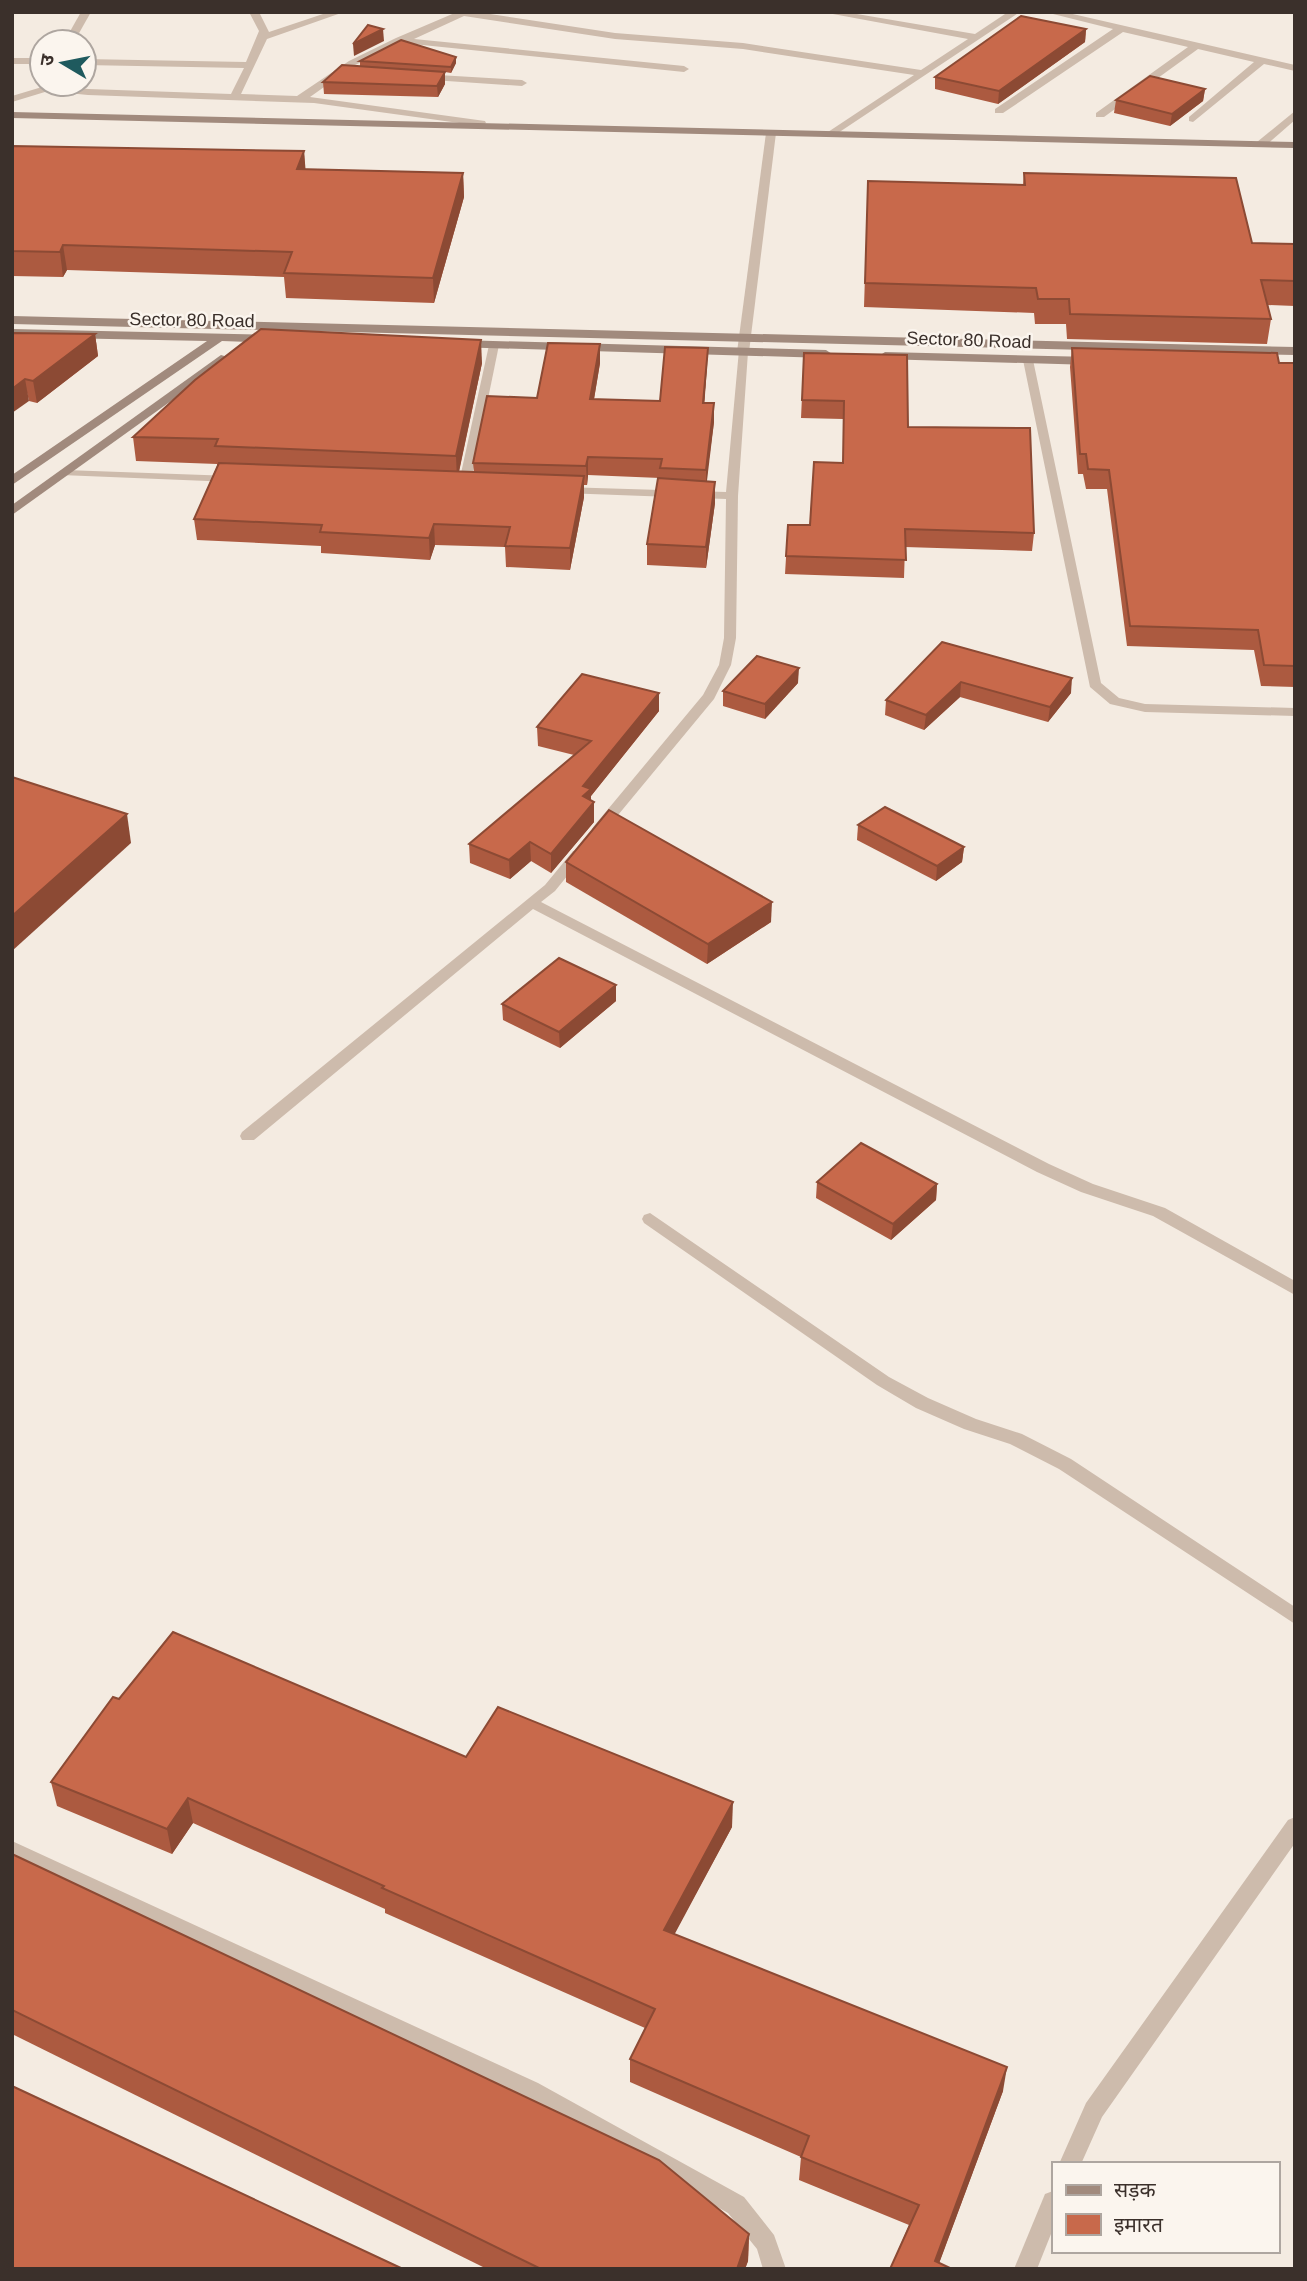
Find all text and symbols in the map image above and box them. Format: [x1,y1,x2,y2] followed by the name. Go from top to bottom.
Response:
[28,28,98,98] north arrow
[35,52,58,67] text: उ
[129,309,255,331] street label: Sector 80 Road
[906,328,1032,352] street label: Sector 80 Road
[1052,2162,1279,2253] legend
[1114,2178,1156,2201] text: सड़क
[1114,2213,1164,2236] text: इमारत

